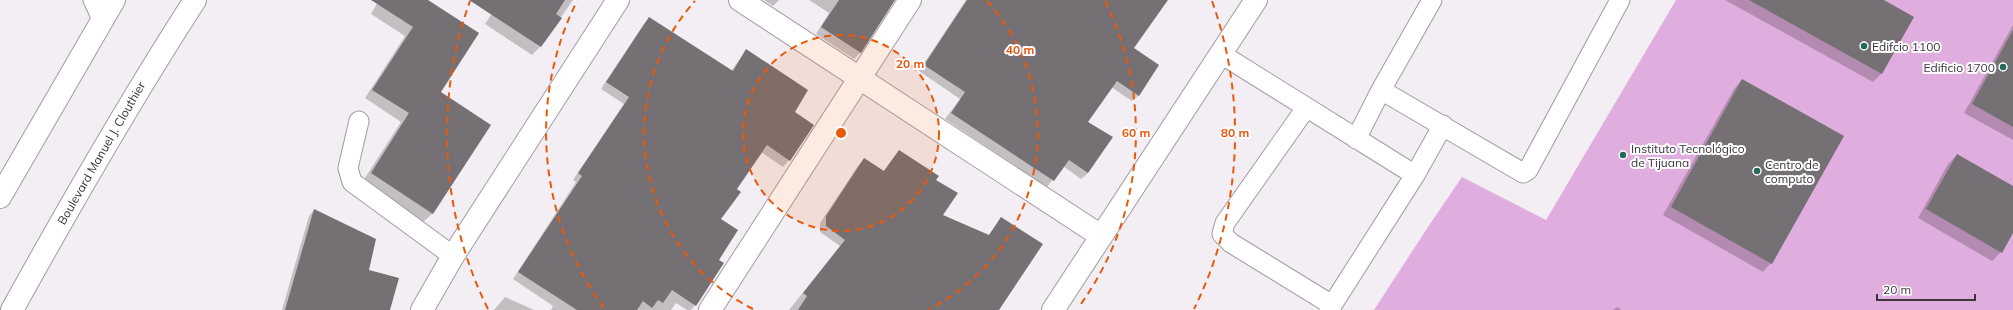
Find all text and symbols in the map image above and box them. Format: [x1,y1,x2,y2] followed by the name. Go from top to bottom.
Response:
[1872,39,1941,54] place label: Edifcio 1100
[1859,41,1869,51] marker: Edifcio 1100
[1006,42,1034,57] text: 40 m
[896,56,924,71] text: 20 m
[1923,60,1995,75] place label: Edificio 1700
[1998,62,2008,72] marker: Edificio 1700
[54,78,148,227] street label: Boulevard Manuel J. Clouthier
[1122,125,1150,140] text: 60 m
[1221,125,1249,140] text: 80 m
[834,126,848,140] centre of rings
[1631,141,1745,170] place label: Instituto Tecnológico de Tijuana
[1618,150,1628,160] marker: Instituto Tecnológico de Tijuana
[1765,157,1819,186] place label: Centro de computo
[1752,166,1762,176] marker: Centro de computo
[1877,276,1975,302] scale bar
[1883,282,1911,297] text: 20 m

